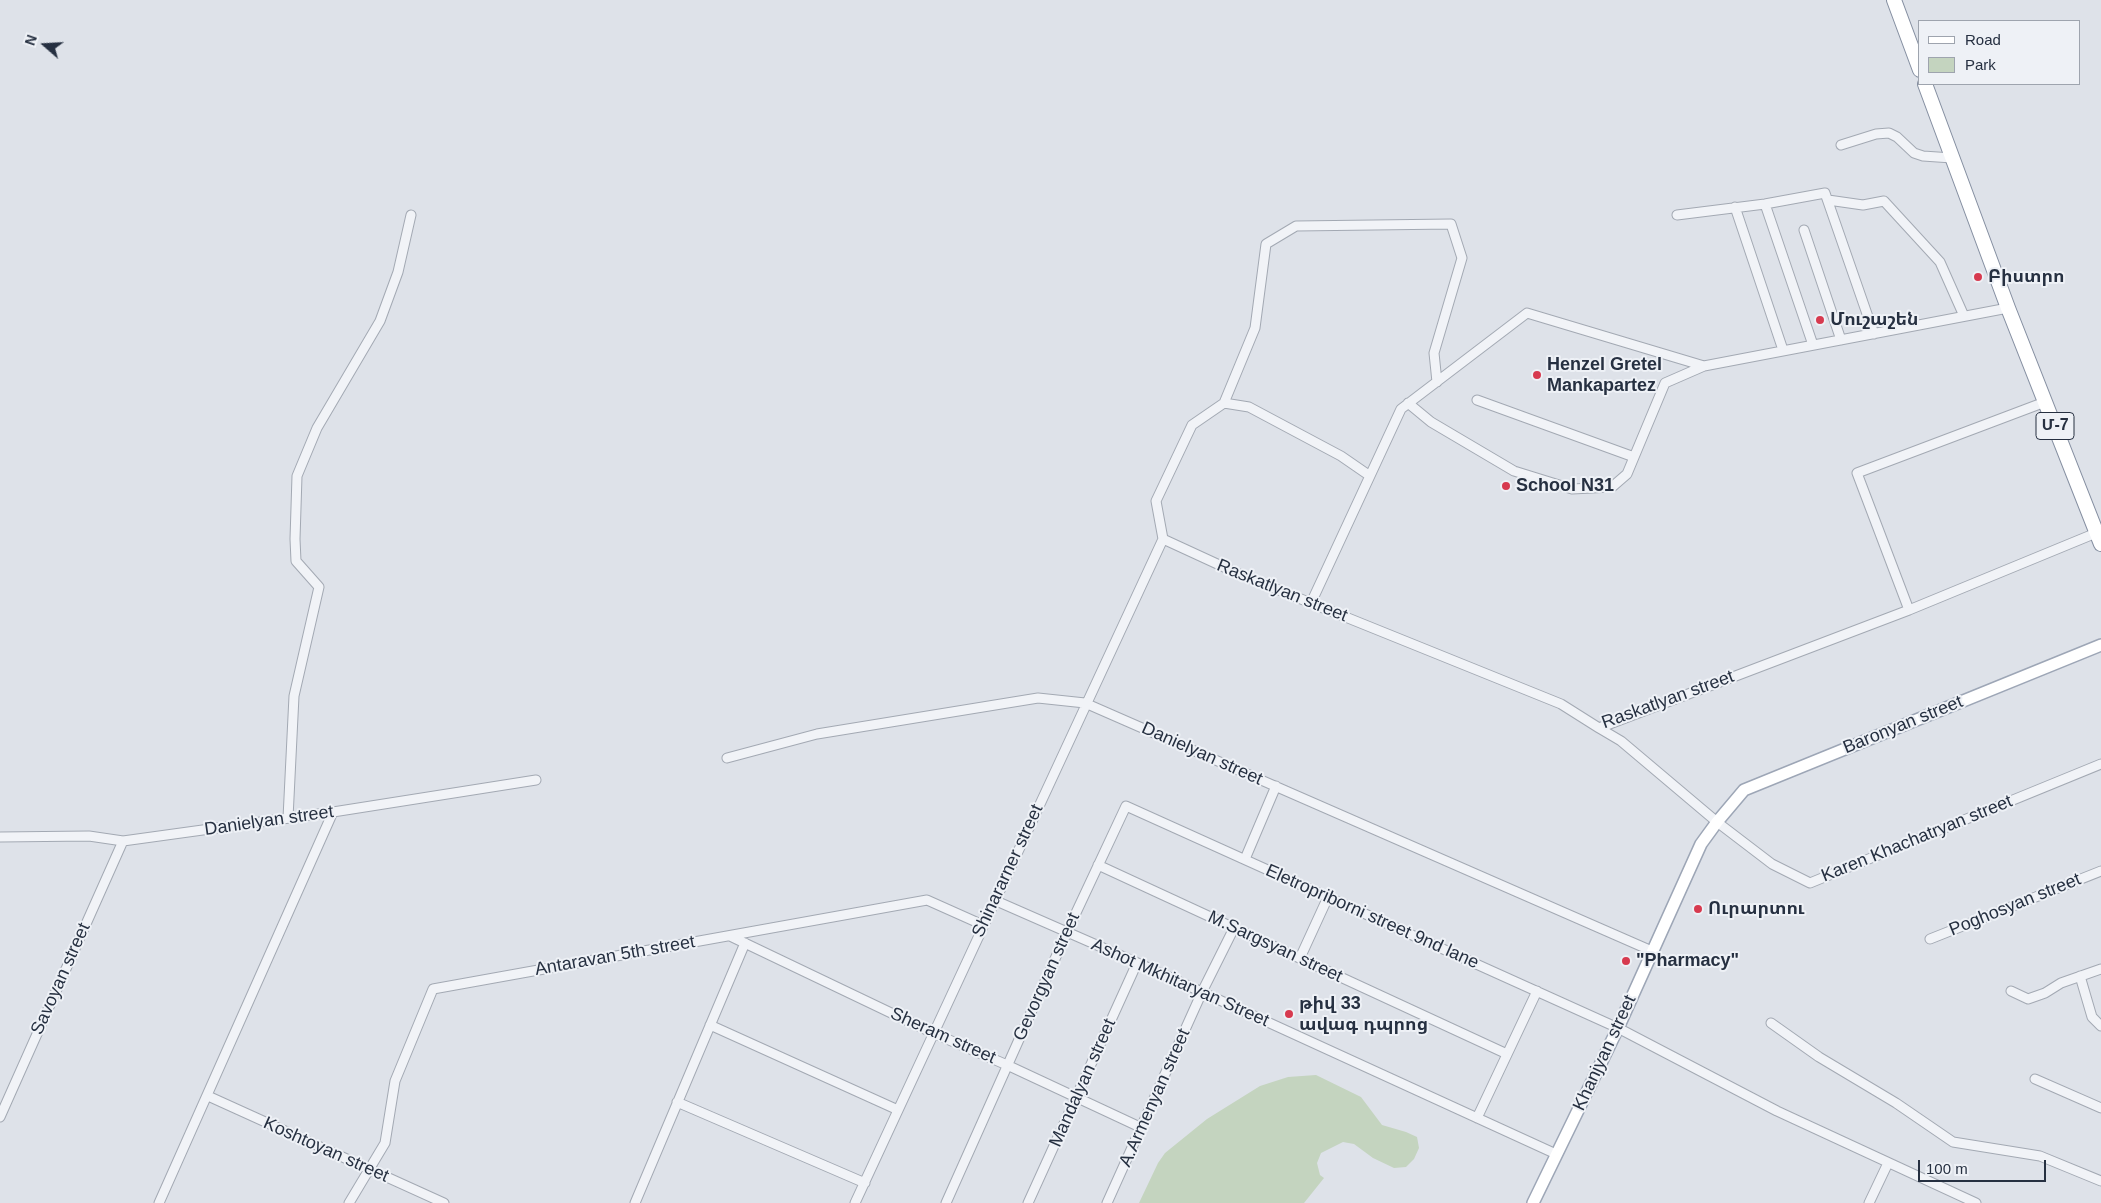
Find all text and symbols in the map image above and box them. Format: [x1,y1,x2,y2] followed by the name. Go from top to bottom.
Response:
[20,20,70,70] north arrow
[1918,20,2081,85] legend
[1965,31,2001,48] text: Road
[22,33,40,48] text: N
[1965,56,1996,73] text: Park
[1988,266,2065,288] place label: Բիստրո
[1972,271,1984,283] marker: Բիստրո
[1830,309,1919,331] place label: Մուշաշեն
[1814,314,1826,326] marker: Մուշաշեն
[1547,354,1662,396] place label: Henzel Gretel Mankapartez
[1531,369,1543,381] marker: Henzel Gretel Mankapartez
[2036,412,2074,440] road number: Մ-7
[1516,475,1614,497] place label: School N31
[1500,480,1512,492] marker: School N31
[1213,555,1351,627] street label: Raskatlyan street
[1599,666,1737,734] street label: Raskatlyan street
[1840,691,1966,759] street label: Baronyan street
[1138,718,1266,790] street label: Danielyan street
[1818,791,2016,887] street label: Karen Khachatryan street
[203,801,335,841] street label: Danielyan street
[968,801,1048,941] street label: Shinararner street
[1262,860,1482,974] street label: Eletropriborni street 9nd lane
[1946,869,2084,941] street label: Poghosyan street
[1708,898,1805,920] place label: Ուրարտու
[1692,903,1704,915] marker: Ուրարտու
[1204,906,1346,988] street label: M.Sargsyan street
[1009,910,1085,1044] street label: Gevorgyan street
[27,920,95,1038] street label: Savoyan street
[533,931,697,981] street label: Antaravan 5th street
[1088,934,1272,1032] street label: Ashot Mkhitaryan Street
[1636,950,1739,972] place label: "Pharmacy"
[1620,955,1632,967] marker: "Pharmacy"
[1569,992,1641,1114] street label: Khanjyan street
[1299,993,1428,1036] place label: թիվ 33 ավագ դպրոց
[887,1003,999,1069] street label: Sheram street
[1283,1008,1295,1020] marker: թիվ 33 ավագ դպրոց
[1045,1016,1121,1150] street label: Mandalyan street
[1115,1026,1195,1170] street label: A.Armenyan street
[260,1113,392,1187] street label: Koshtoyan street
[1921,1150,2048,1182] scale bar
[1926,1160,1968,1177] text: 100 m

